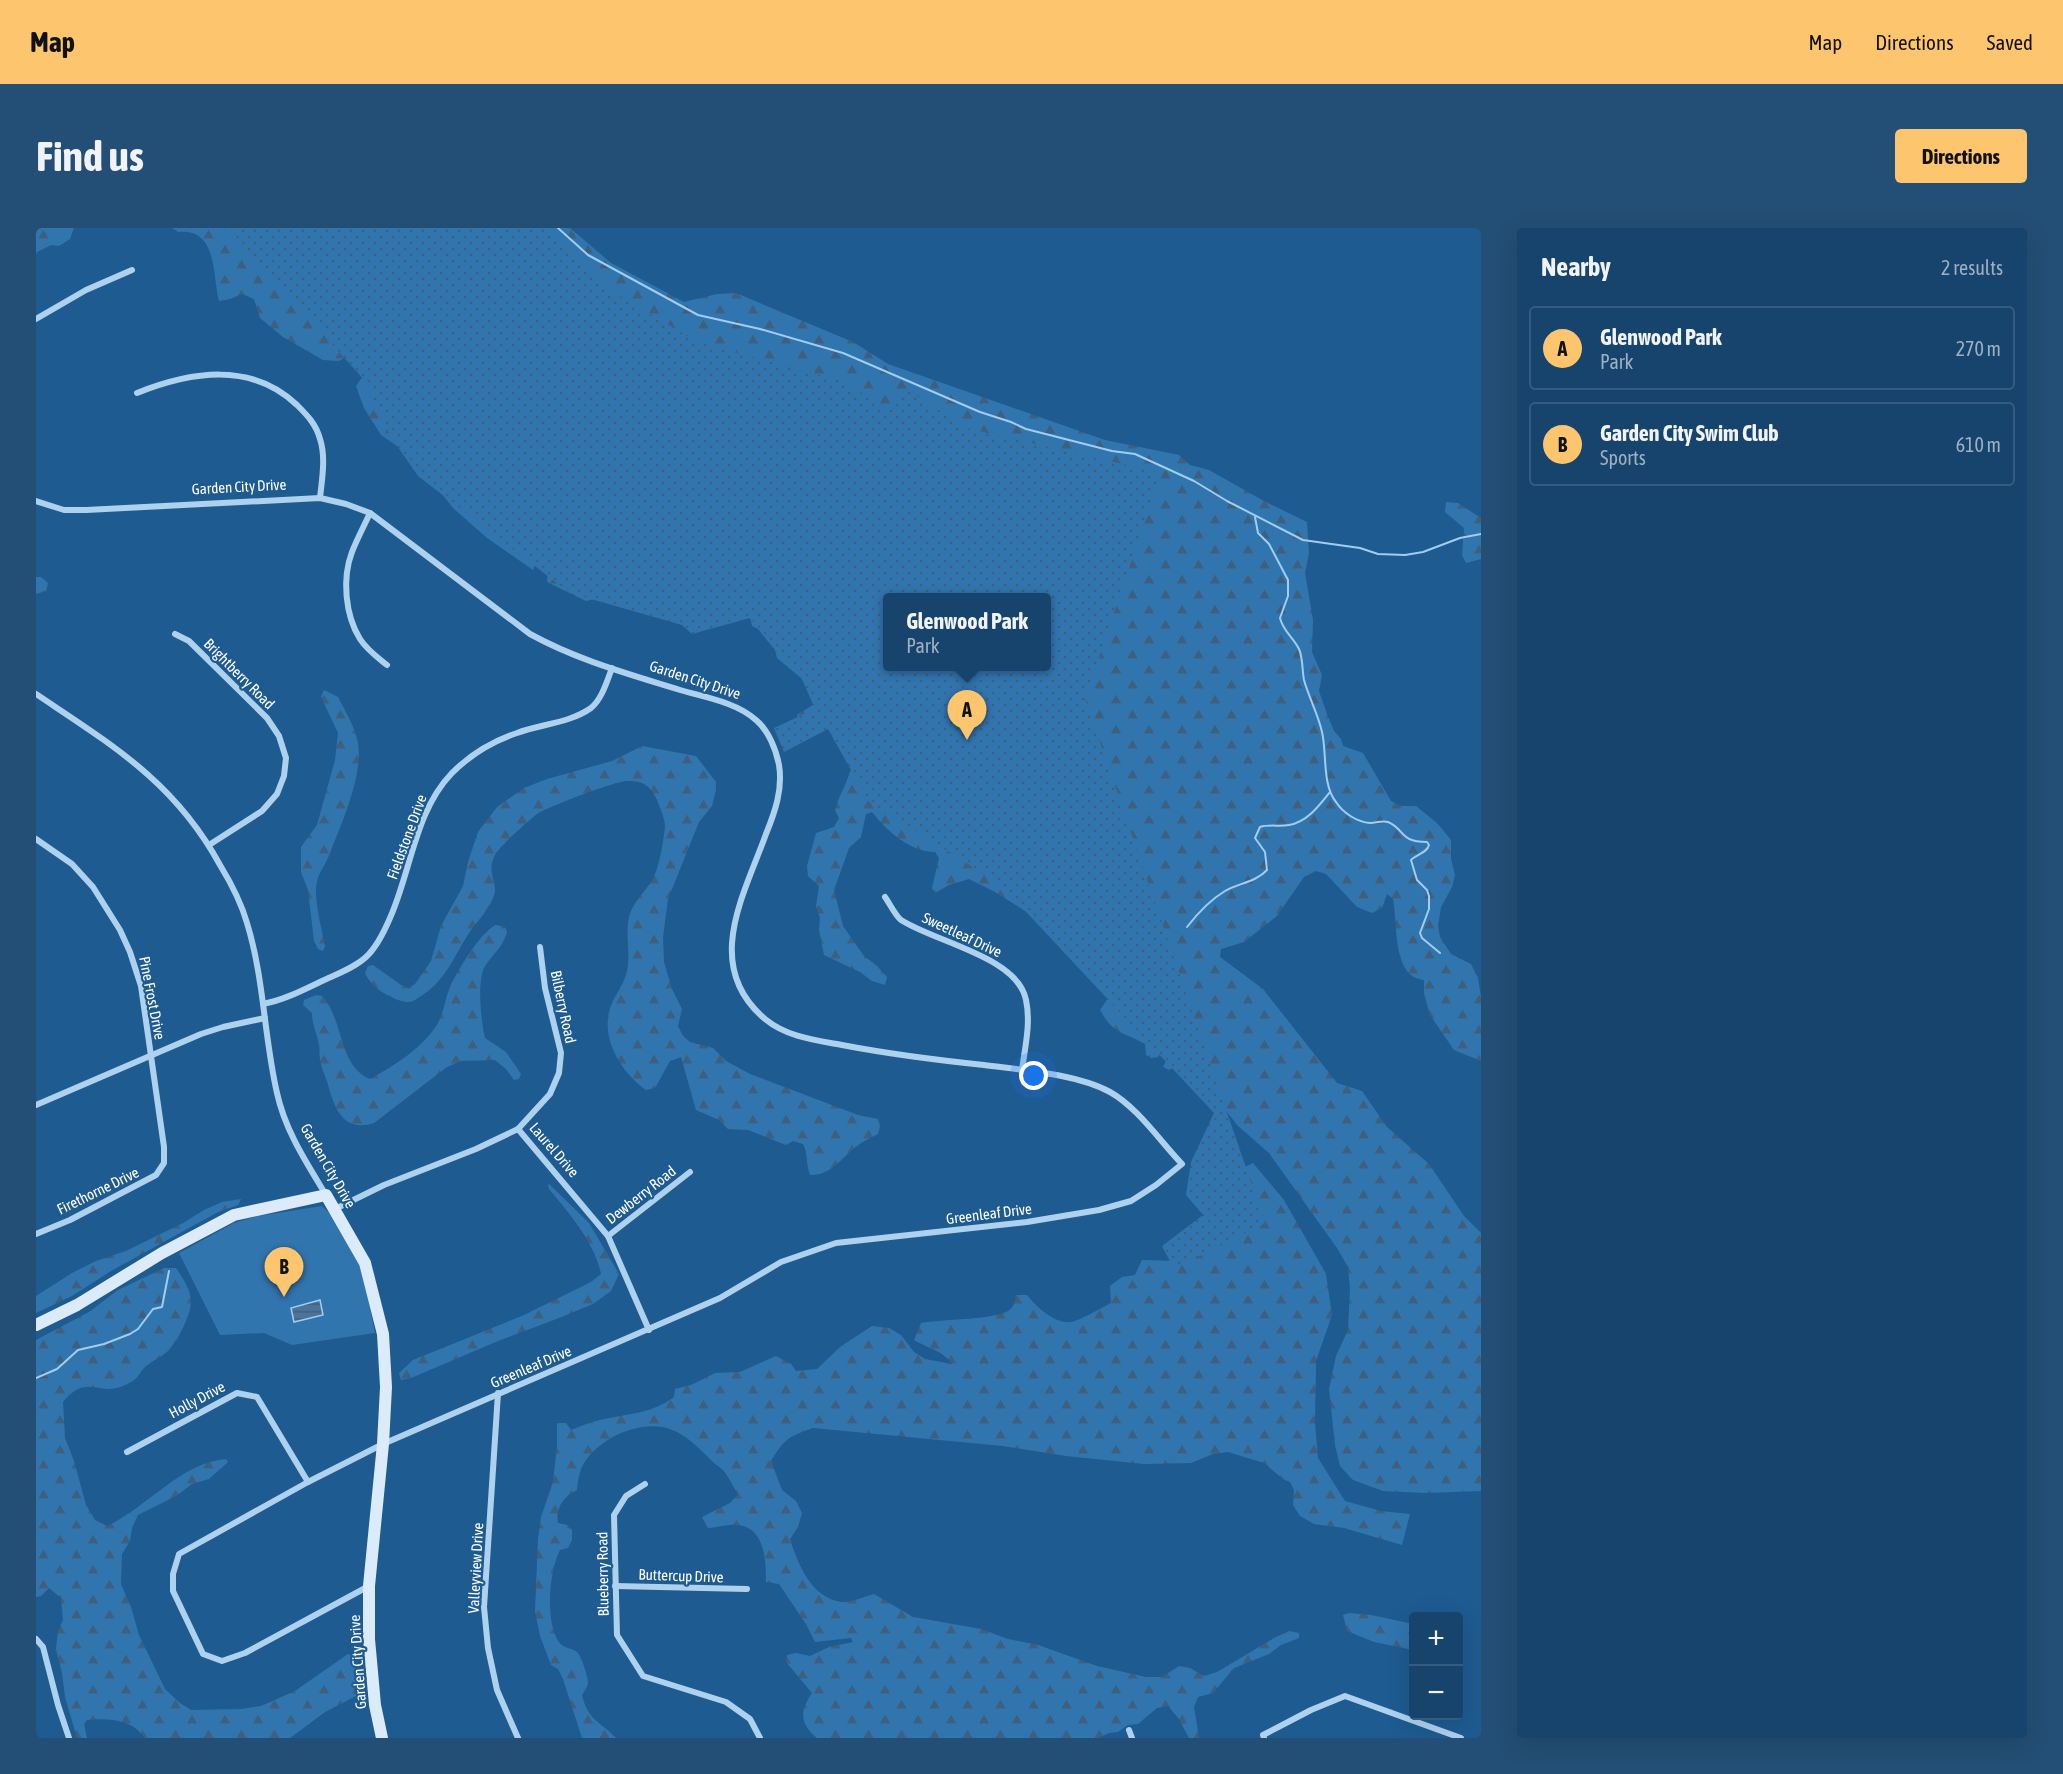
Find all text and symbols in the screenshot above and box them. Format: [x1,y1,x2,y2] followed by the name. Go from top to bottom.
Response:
[30,26,75,58] text: Map
[1808,30,1842,54] text: Map
[1875,30,1954,54] text: Directions
[1987,30,2033,54] text: Saved
[1895,129,2027,183] button: Directions
[36,132,144,180] text: Find us
[1541,252,1611,282] text: Nearby
[1941,256,2003,279] text: 2 results
[1600,324,1722,350] text: Glenwood Park
[1558,337,1567,360] text: A
[1956,337,2001,360] text: 270 m
[1600,350,1633,373] text: Park
[1600,420,1779,446] text: Garden City Swim Club
[1558,433,1567,456] text: B
[1956,433,2001,456] text: 610 m
[1600,446,1646,469] text: Sports
[191,476,287,497] street label: Garden City Drive
[883,593,1051,671] popup
[906,608,1028,634] text: Glenwood Park
[906,634,940,657] text: Park
[201,635,278,712] street label: Brightberry Road
[648,657,743,702] street label: Garden City Drive
[948,690,986,740] pin: A
[383,792,430,882] street label: Fieldstone Drive
[920,909,1005,960] street label: Sweetleaf Drive
[136,955,169,1041] street label: Pine Frost Drive
[547,969,580,1045] street label: Bilberry Road
[1019,1061,1048,1090] your location
[526,1119,583,1180] street label: Laurel Drive
[297,1121,360,1211] street label: Garden City Drive
[602,1162,679,1227] street label: Dewberry Road
[54,1163,142,1218] street label: Firethorne Drive
[945,1200,1033,1227] street label: Greenleaf Drive
[264,1248,304,1297] pin: B
[488,1342,574,1391] street label: Greenleaf Drive
[166,1378,228,1421] street label: Holly Drive
[465,1522,486,1614] street label: Valleyview Drive
[593,1531,612,1617] street label: Blueberry Road
[638,1566,724,1585] street label: Buttercup Drive
[1409,1612,1463,1720] map controls
[1409,1612,1463,1666] button: +
[346,1614,369,1710] street label: Garden City Drive
[1409,1666,1463,1720] button: −

